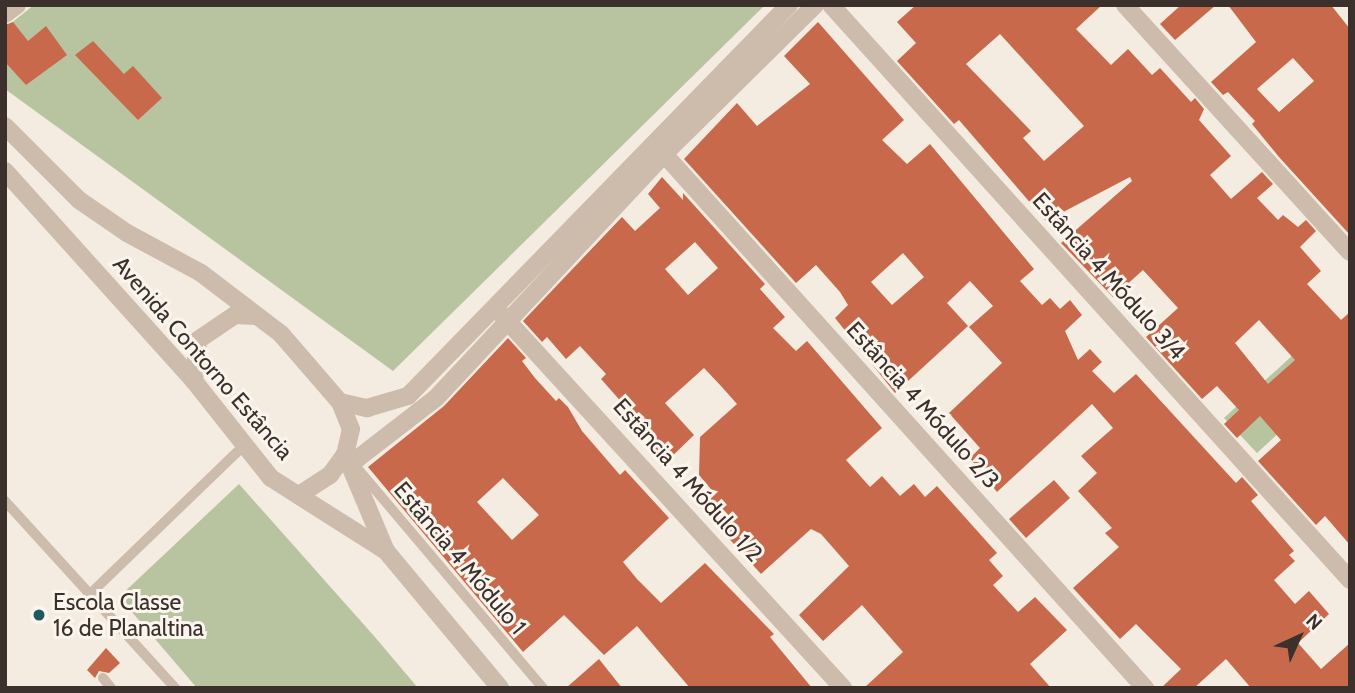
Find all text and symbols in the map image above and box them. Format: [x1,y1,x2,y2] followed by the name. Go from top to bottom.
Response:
[1027,187,1191,365] street label: Estância 4 Módulo 3/4
[107,251,299,465] street label: Avenida Contorno Estância
[841,316,1005,494] street label: Estância 4 Módulo 2/3
[608,393,768,567] street label: Estância 4 Módulo 1/2
[388,476,532,640] street label: Estância 4 Módulo 1
[53,588,204,642] place label: Escola Classe 16 de Planaltina
[1264,602,1334,672] north arrow
[31,607,47,623] marker: Escola Classe 16 de Planaltina
[1301,609,1327,635] text: N

